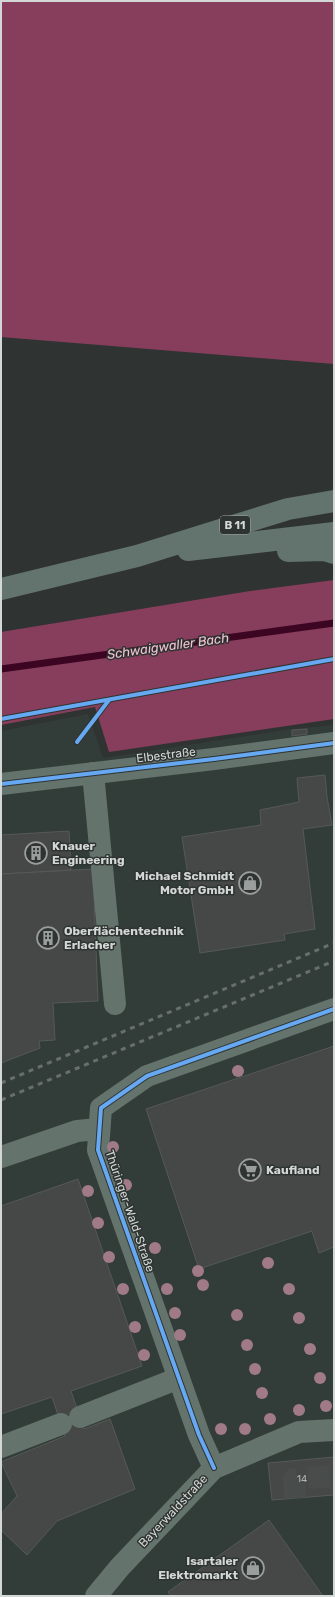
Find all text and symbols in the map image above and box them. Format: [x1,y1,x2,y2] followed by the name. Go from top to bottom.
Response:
[220,516,250,534] road number: B 11
[106,630,230,663] water label: Schwaigwaller Bach
[136,744,197,766] street label: Elbestraße
[52,839,125,867] place label: Knauer Engineering
[23,840,49,866] building icon: Knauer Engineering
[135,869,234,897] place label: Michael Schmidt Motor GmbH
[237,870,263,896] shop icon: Michael Schmidt Motor GmbH
[64,924,184,952] place label: Oberflächentechnik Erlacher
[35,925,61,951] building icon: Oberflächentechnik Erlacher
[103,1148,158,1274] street label: Thüringer-Wald-Straße
[237,1157,263,1183] supermarket icon: Kaufland
[266,1163,319,1177] place label: Kaufland
[136,1472,210,1550] street label: Bayerwaldstraße
[297,1473,307,1485] house number: 14
[158,1554,239,1582] place label: Isartaler Elektromarkt
[240,1555,266,1581] shop icon: Isartaler Elektromarkt

